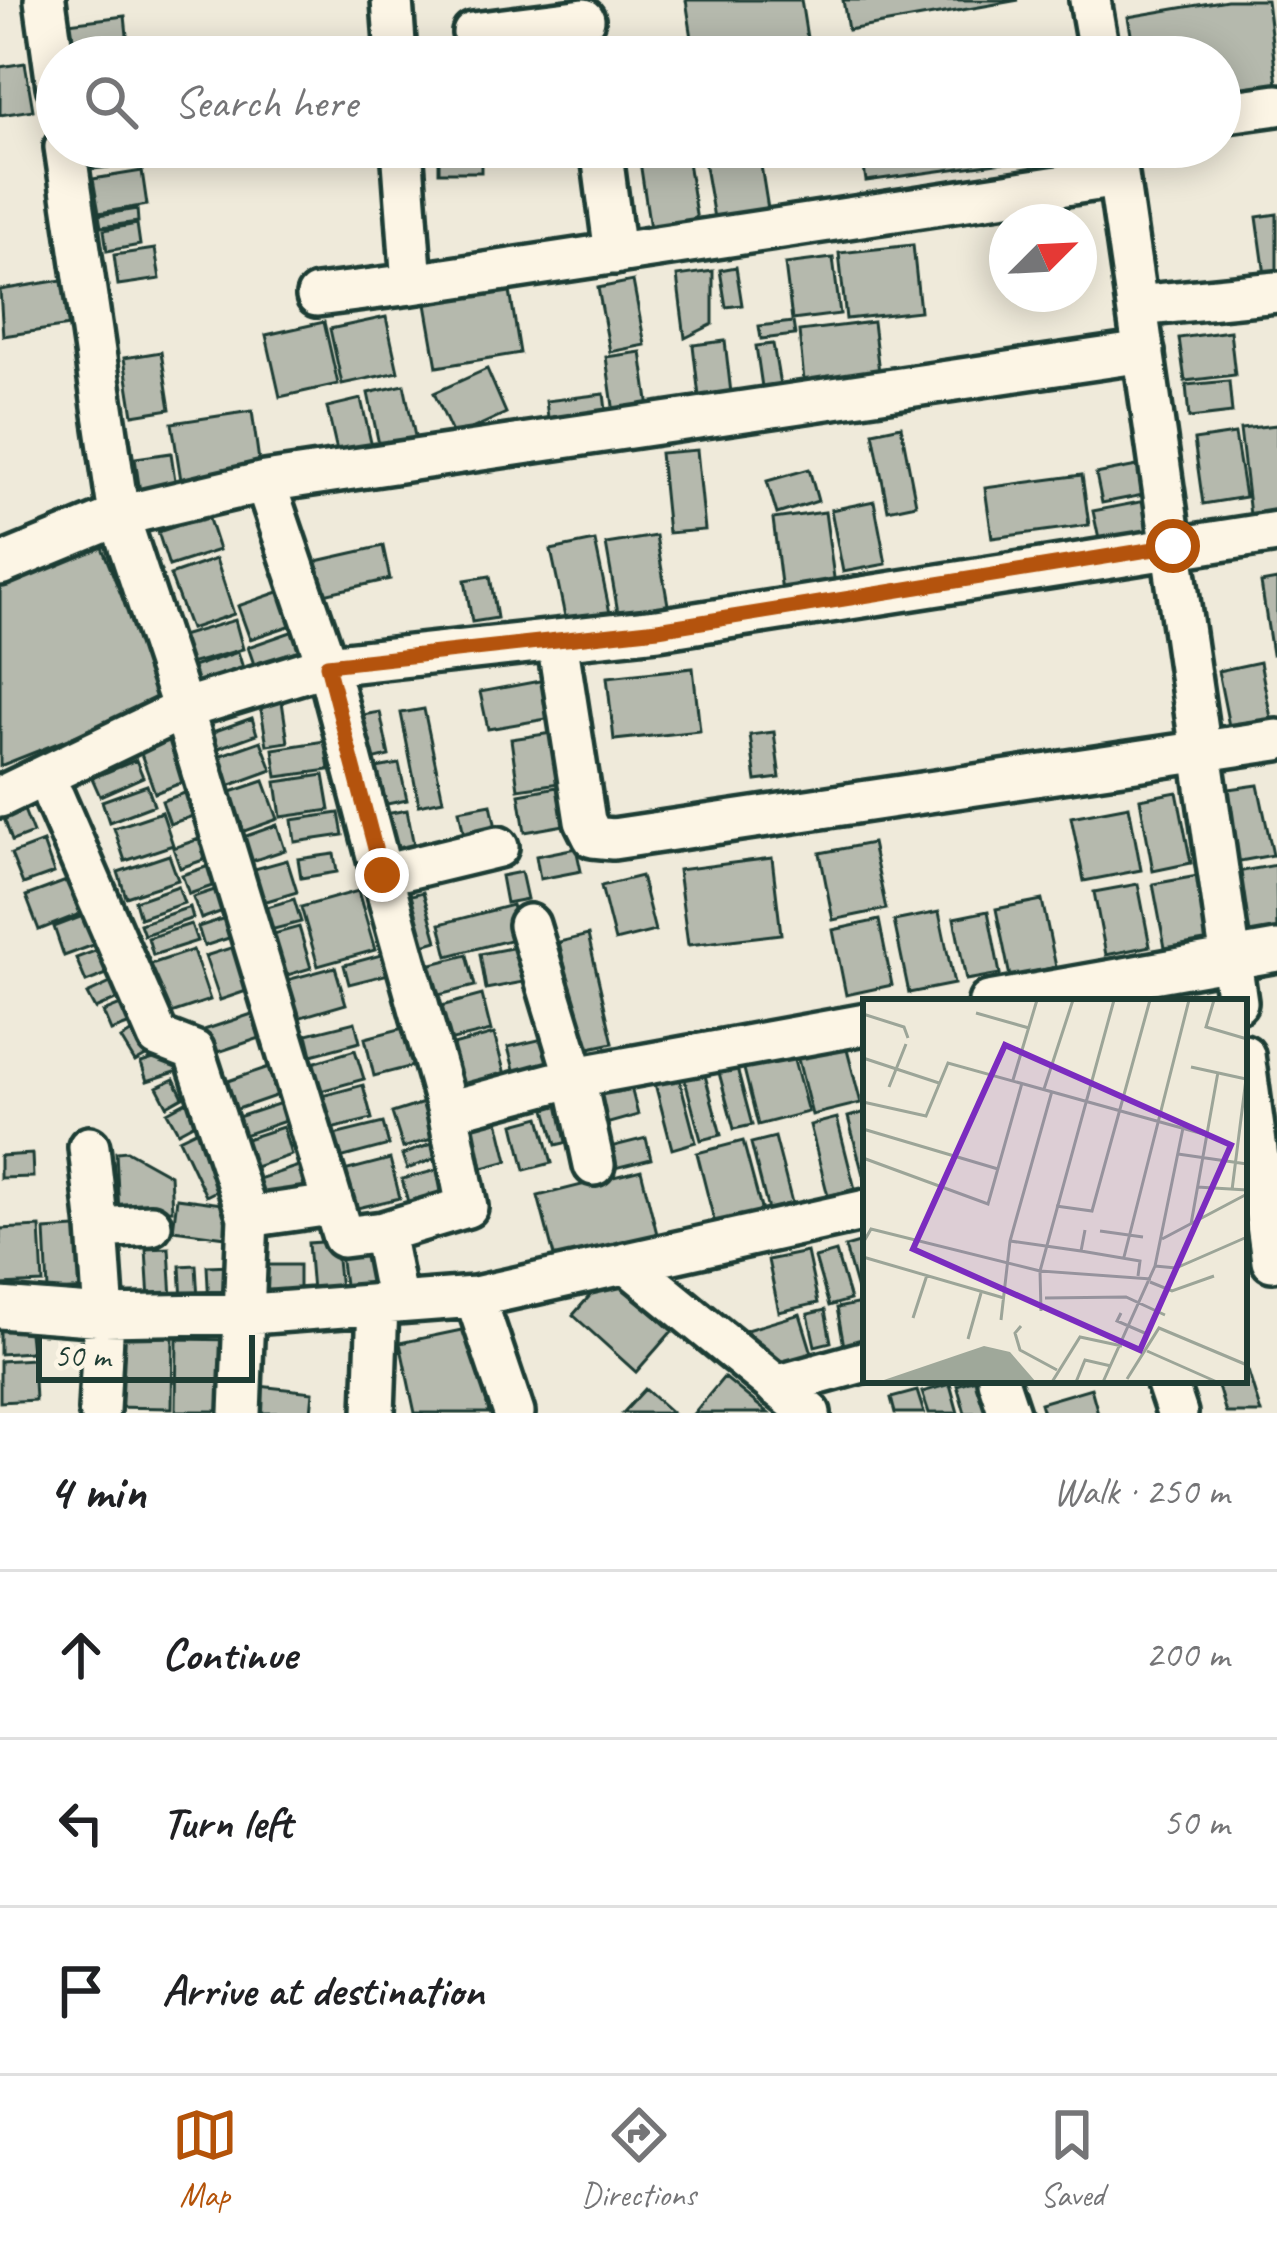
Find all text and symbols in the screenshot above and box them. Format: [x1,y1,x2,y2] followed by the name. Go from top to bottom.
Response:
[36,36,1241,168] search box
[78,69,144,135] icon: search
[174,74,357,131] text: Search here
[989,204,1097,312] north arrow
[1146,519,1200,573] route start
[355,848,409,902] route end
[863,999,1247,1383] inset map
[36,1329,255,1382] scale bar
[54,1335,110,1377] text: 50 m
[48,1459,146,1523] text: 4 min
[1053,1467,1229,1516] text: Walk · 250 m
[48,1622,114,1688] icon: ahead
[162,1626,296,1683] text: Continue
[1145,1630,1229,1679] text: 200 m
[48,1790,114,1856] icon: left
[162,1794,292,1851] text: Turn left
[1163,1798,1229,1847] text: 50 m
[48,1958,114,2024] icon: arrive
[162,1962,484,2019] text: Arrive at destination
[172,2102,238,2216] tab: Map
[581,2102,696,2216] tab: Directions
[1039,2102,1105,2216] tab: Saved

